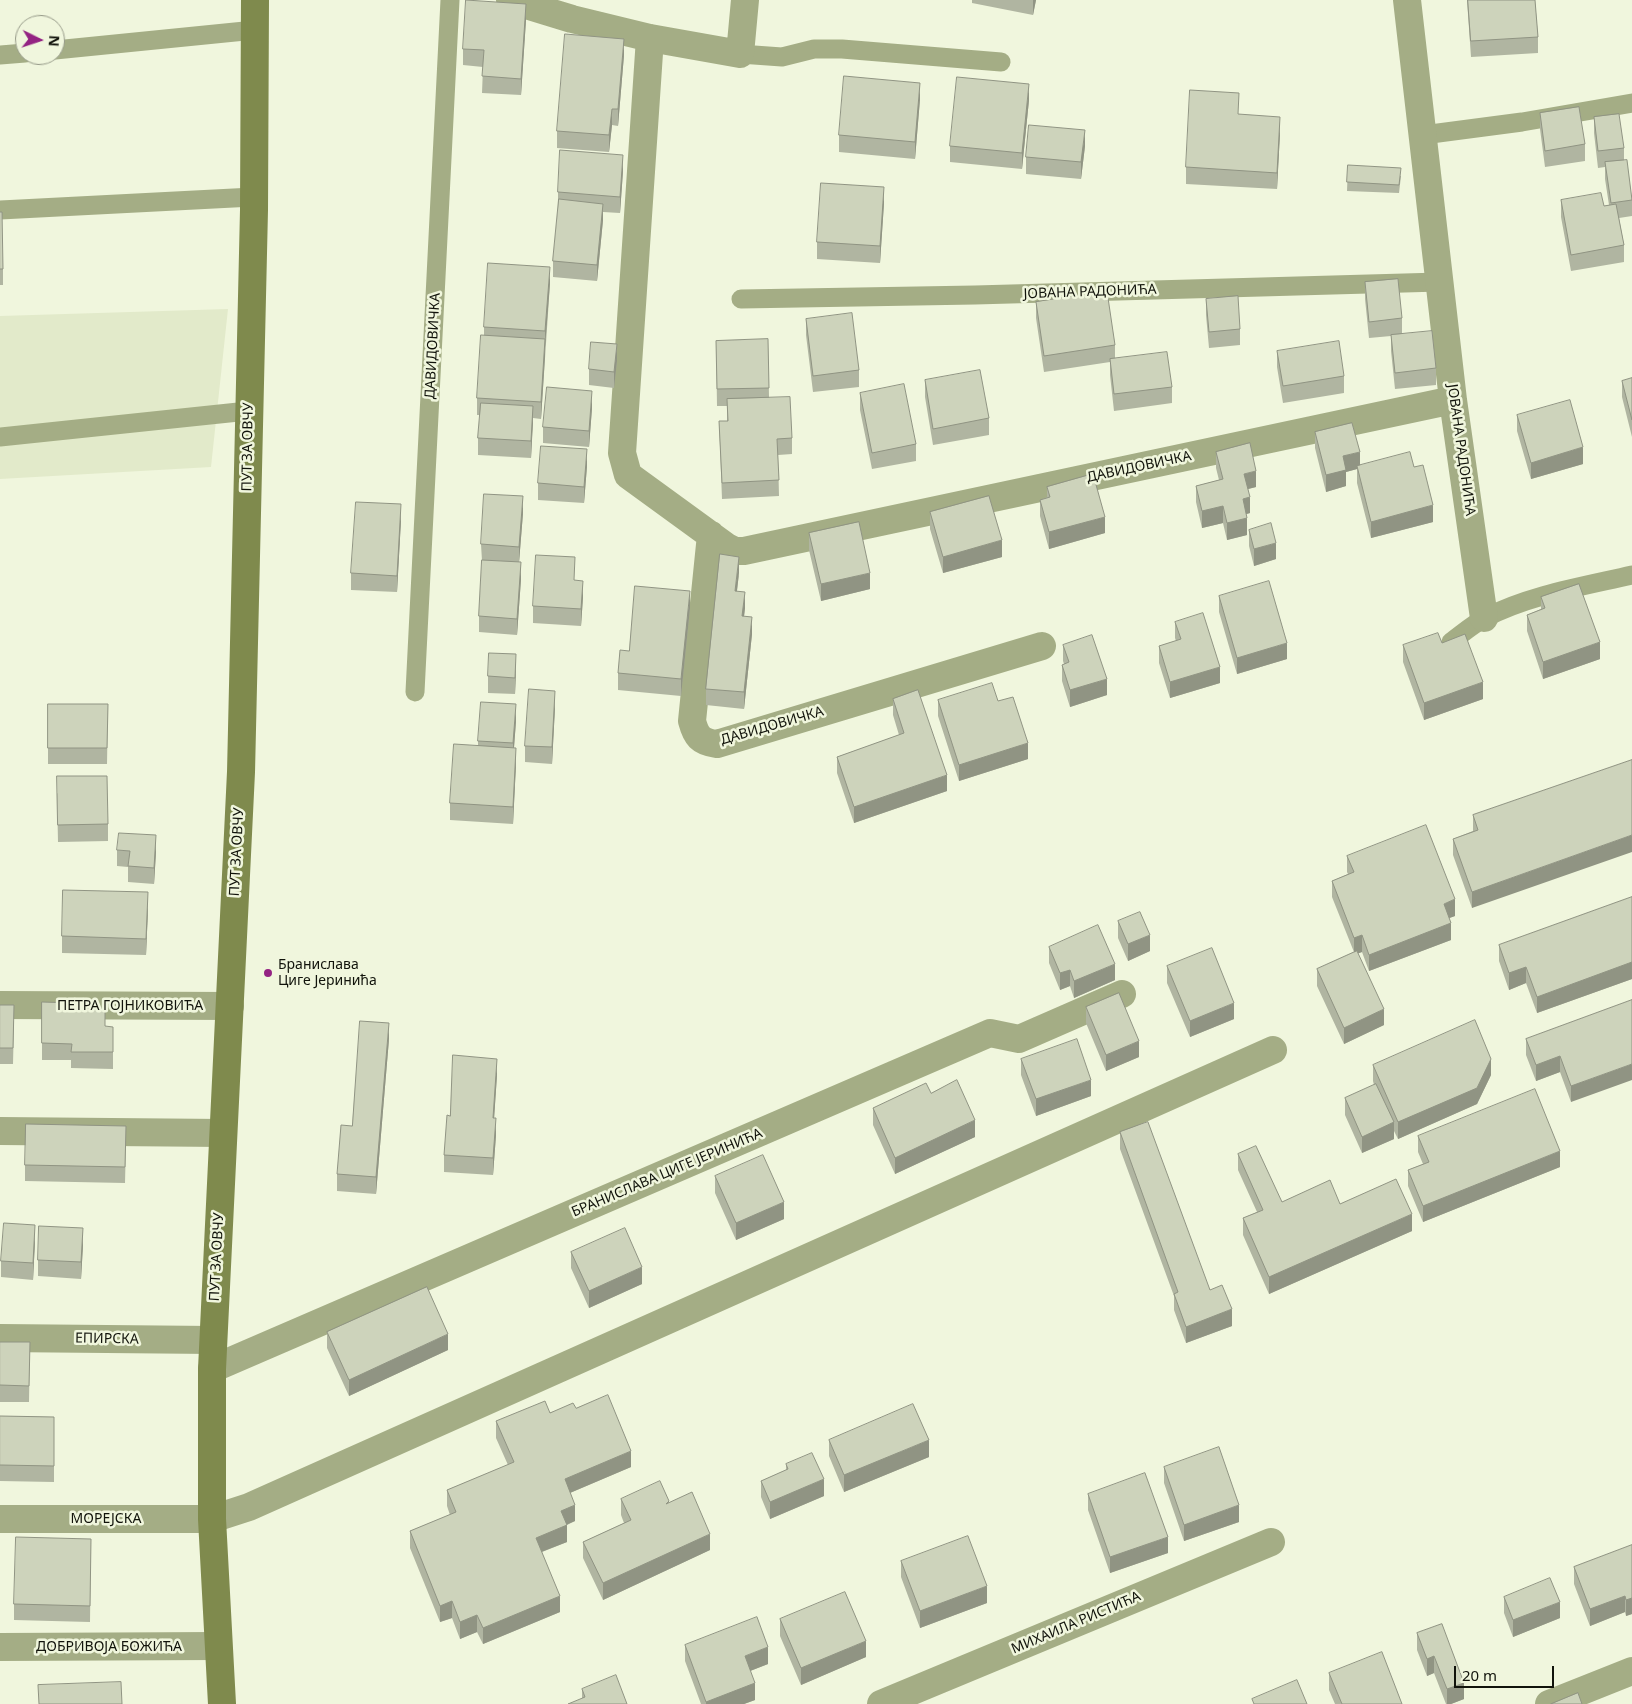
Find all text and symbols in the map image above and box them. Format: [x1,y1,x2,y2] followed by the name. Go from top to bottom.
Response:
[15,15,65,65] north arrow
[45,35,64,47] text: N
[1023,281,1157,303] street label: ЈОВАНА РАДОНИЋА
[422,292,444,400] street label: ДАВИДОВИЧКА
[1443,383,1479,517] street label: ЈОВАНА РАДОНИЋА
[239,402,257,492] street label: ПУТ ЗА ОВЧУ
[1085,448,1193,486] street label: ДАВИДОВИЧКА
[719,703,825,749] street label: ДАВИДОВИЧКА
[226,807,248,897] street label: ПУТ ЗА ОВЧУ
[278,957,377,990] place label: Бранислава Циге Јеринића
[262,967,274,979] marker: Бранислава Циге Јеринића
[57,998,203,1014] street label: ПЕТРА ГОЈНИКОВИЋА
[569,1125,765,1221] street label: БРАНИСЛАВА ЦИГЕ ЈЕРИНИЋА
[206,1212,228,1302] street label: ПУТ ЗА ОВЧУ
[75,1330,139,1348] street label: ЕПИРСКА
[71,1511,141,1527] street label: МОРЕЈСКА
[1009,1588,1143,1658] street label: МИХАИЛА РИСТИЋА
[36,1639,182,1655] street label: ДОБРИВОЈА БОЖИЋА
[1457,1656,1557,1688] scale bar
[1462,1665,1497,1685] text: 20 m

